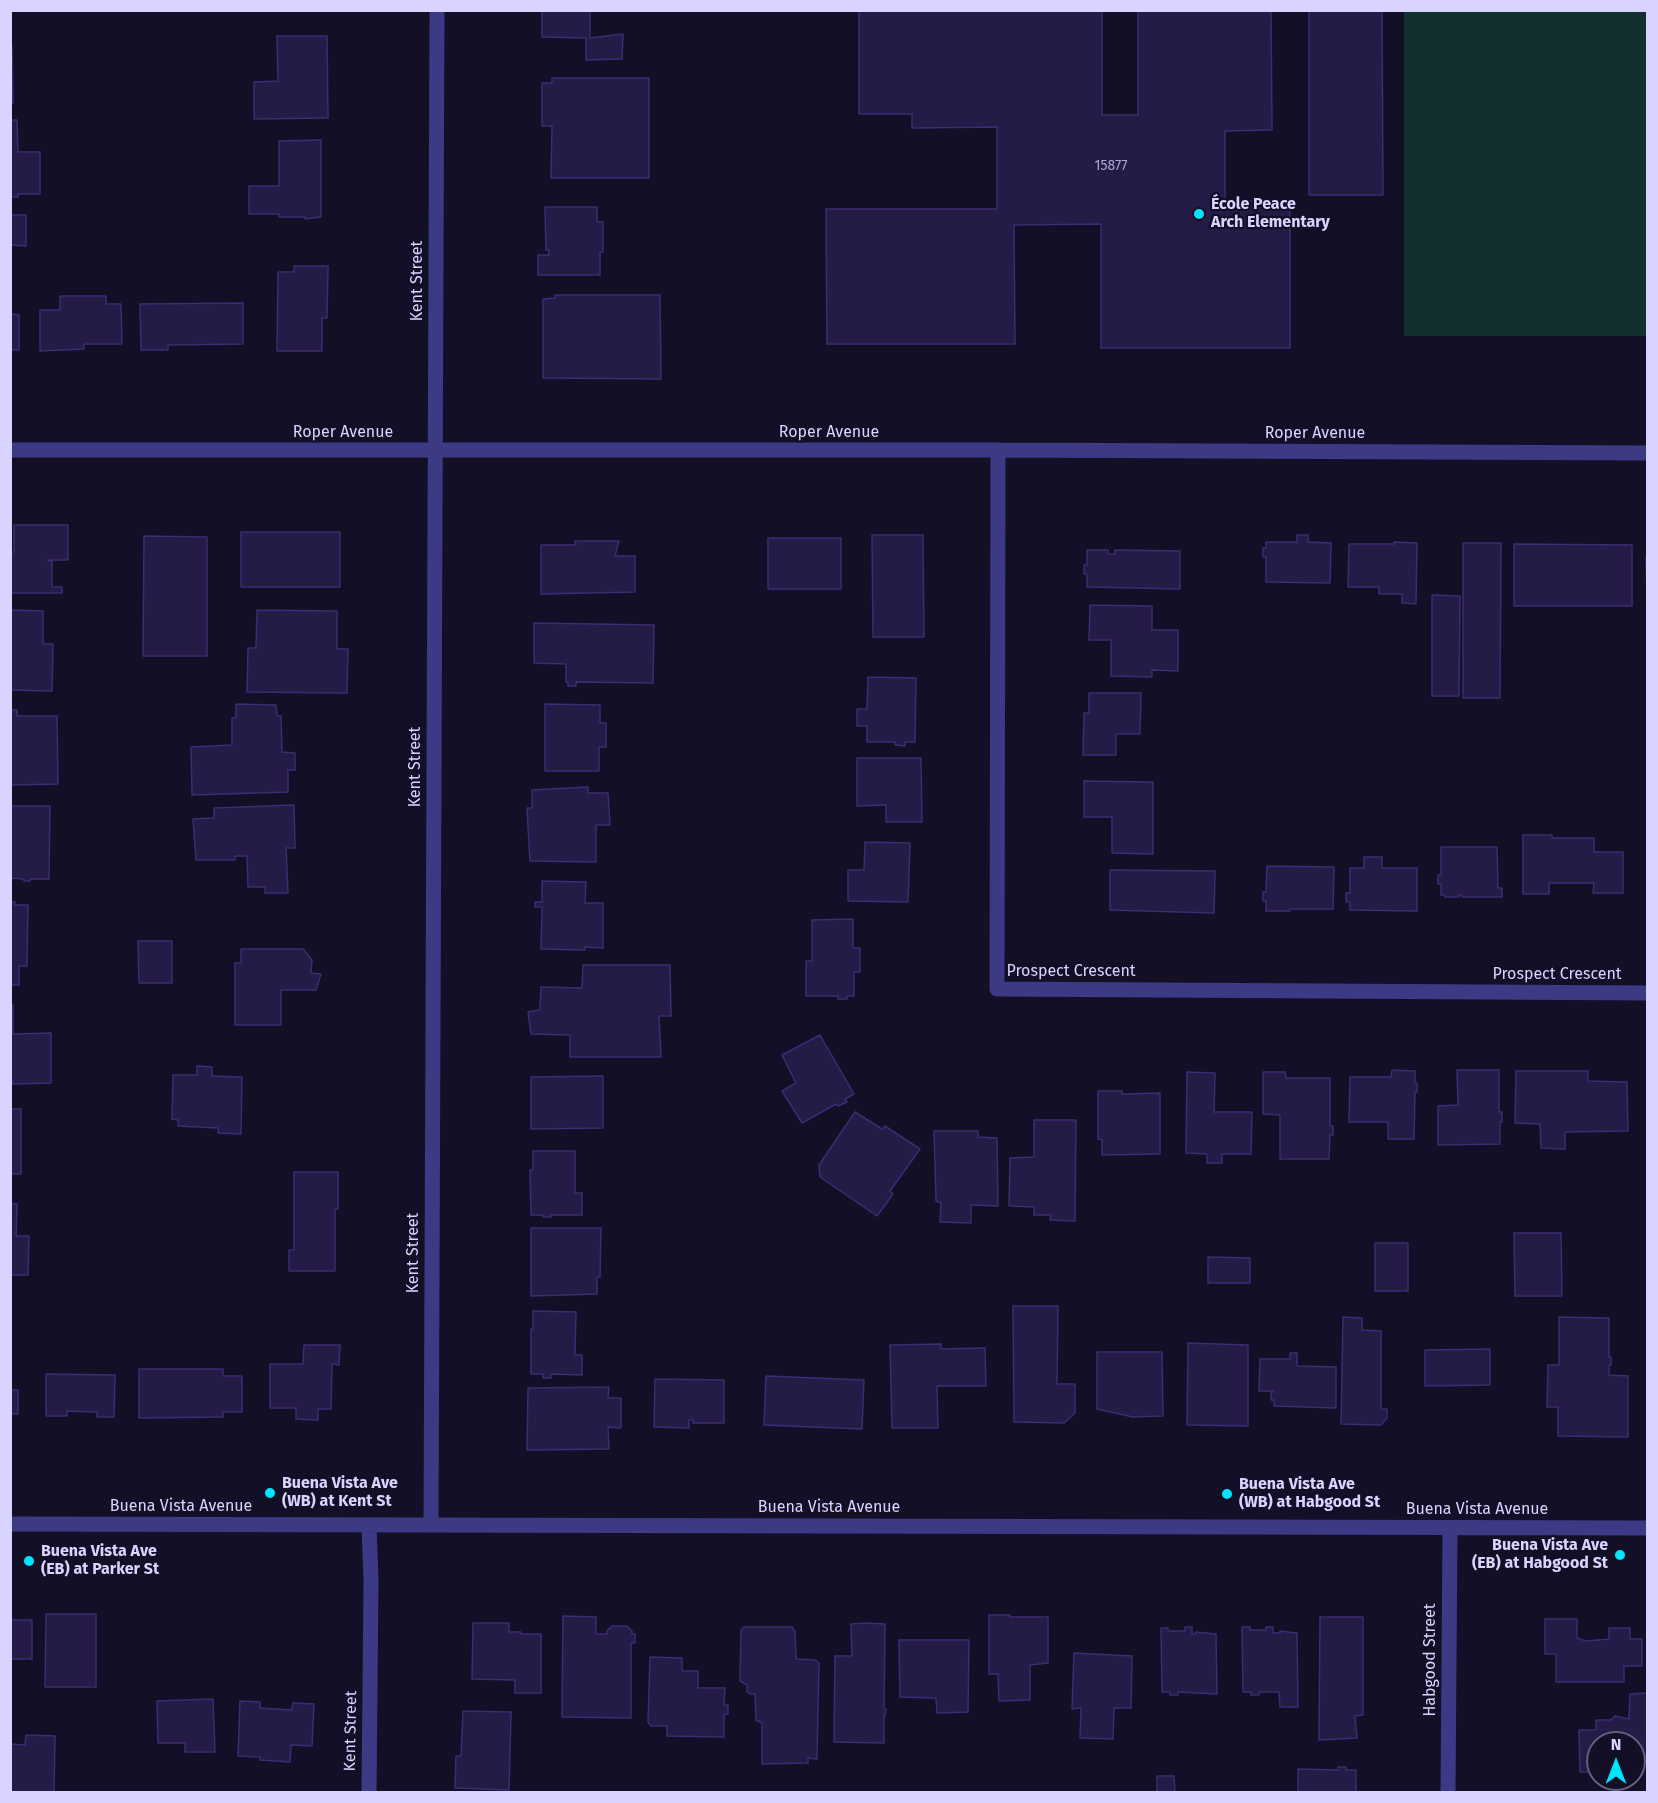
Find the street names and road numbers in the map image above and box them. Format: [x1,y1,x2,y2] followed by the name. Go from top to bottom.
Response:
[408,241,428,321] street label: Kent Street
[293,423,393,443] street label: Roper Avenue
[779,423,879,443] street label: Roper Avenue
[1265,424,1365,444] street label: Roper Avenue
[406,727,426,807] street label: Kent Street
[1006,962,1136,982] street label: Prospect Crescent
[1492,965,1622,985] street label: Prospect Crescent
[404,1213,424,1293] street label: Kent Street
[110,1497,252,1517] street label: Buena Vista Avenue
[758,1498,900,1518] street label: Buena Vista Avenue
[1406,1500,1548,1520] street label: Buena Vista Avenue
[1421,1603,1441,1717] street label: Habgood Street
[341,1690,361,1772] street label: Kent Street

